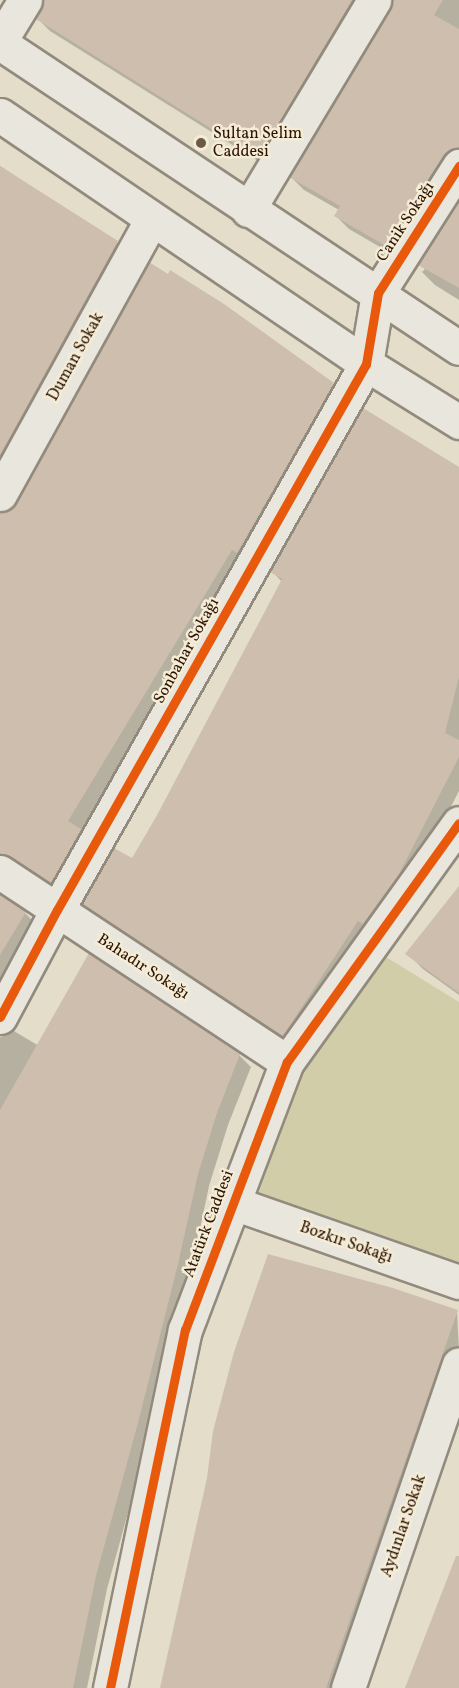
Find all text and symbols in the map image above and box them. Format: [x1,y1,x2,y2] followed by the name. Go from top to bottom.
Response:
[213,124,302,162] place label: Sultan Selim Caddesi
[194,136,208,150] marker: Sultan Selim Caddesi
[373,178,439,266] street label: Canik Sokağı
[44,309,108,405] street label: Duman Sokak
[150,595,224,707] street label: Sonbahar Sokağı
[93,930,193,1004] street label: Bahadır Sokağı
[180,1168,238,1280] street label: Atatürk Caddesi
[297,1218,395,1268] street label: Bozkır Sokağı
[377,1472,431,1580] street label: Aydınlar Sokak

